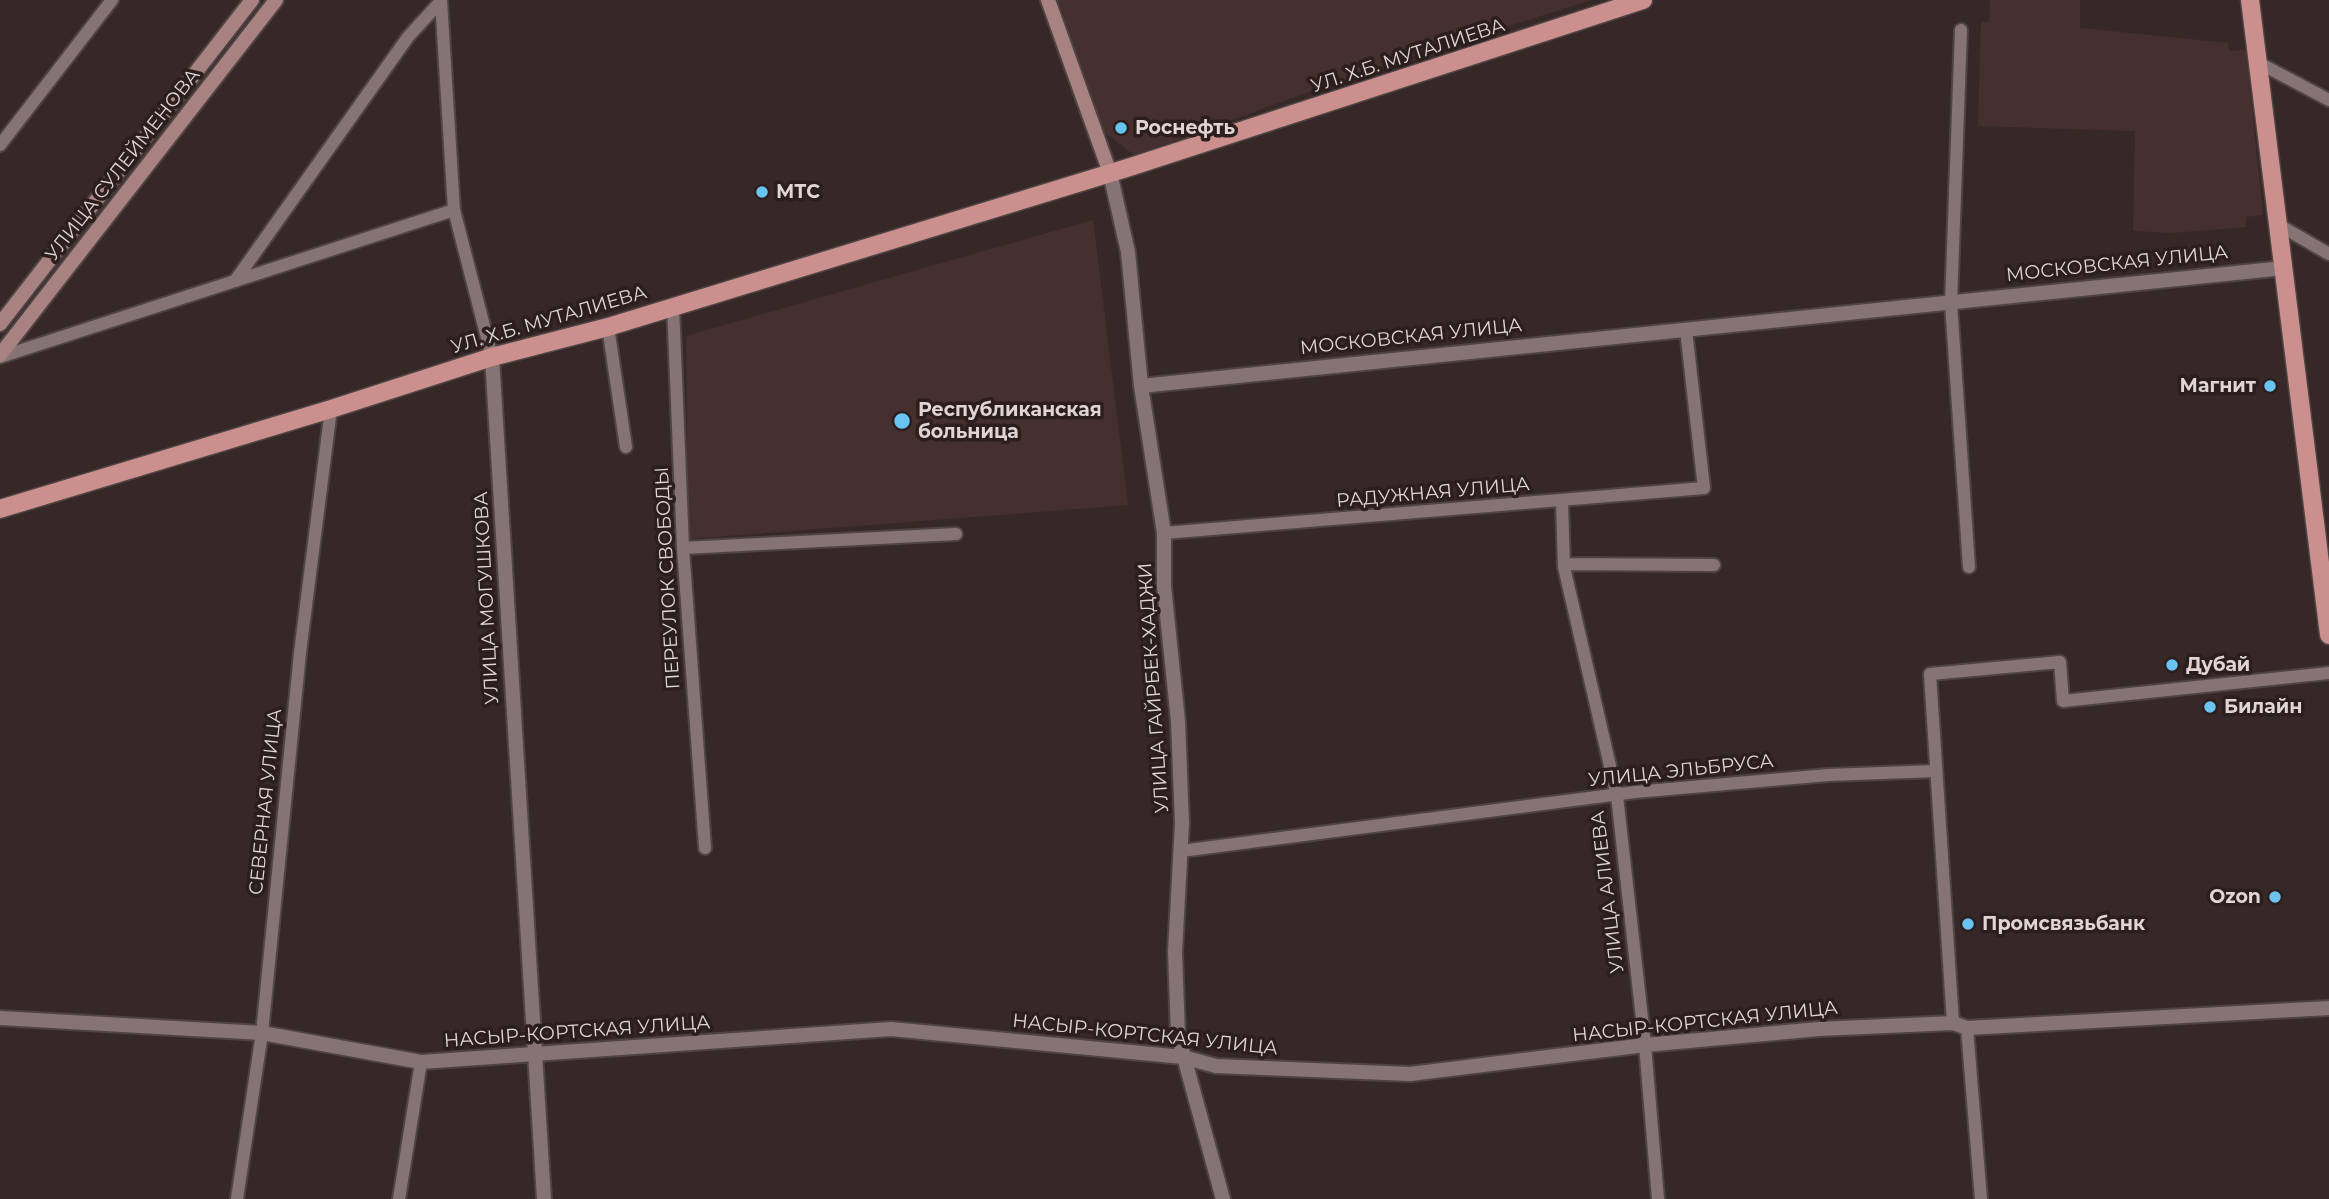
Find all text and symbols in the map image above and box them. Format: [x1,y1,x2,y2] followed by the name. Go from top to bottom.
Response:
[1308,14,1508,98] street label: УЛ. Х.Б. МУТАЛИЕВА
[41,64,205,266] street label: УЛИЦА СУЛЕЙМЕНОВА
[1135,117,1235,139] place label: Роснефть
[1113,120,1129,136] marker: Роснефть
[776,181,820,203] place label: МТС
[754,184,770,200] marker: МТС
[2005,241,2229,287] street label: МОСКОВСКАЯ УЛИЦА
[449,281,649,359] street label: УЛ. Х.Б. МУТАЛИЕВА
[1299,314,1523,360] street label: МОСКОВСКАЯ УЛИЦА
[2180,375,2256,397] place label: Магнит
[2262,378,2278,394] marker: Магнит
[918,399,1102,443] place label: Республиканская больница
[892,411,912,431] marker: Республиканская больница
[651,466,685,690] street label: ПЕРЕУЛОК СВОБОДЫ
[1335,473,1531,513] street label: РАДУЖНАЯ УЛИЦА
[470,491,504,705] street label: УЛИЦА МОГУШКОВА
[1134,562,1174,814] street label: УЛИЦА ГАЙРБЕК-ХАДЖИ
[2186,654,2250,676] place label: Дубай
[2164,657,2180,673] marker: Дубай
[2224,696,2302,718] place label: Билайн
[2202,699,2218,715] marker: Билайн
[245,708,287,896] street label: СЕВЕРНАЯ УЛИЦА
[1587,750,1775,792] street label: УЛИЦА ЭЛЬБРУСА
[1587,810,1629,974] street label: УЛИЦА АЛИЕВА
[2209,886,2261,908] place label: Ozon
[2267,889,2283,905] marker: Ozon
[1982,913,2145,935] place label: Промсвязьбанк
[1960,916,1976,932] marker: Промсвязьбанк
[1571,997,1839,1047] street label: НАСЫР-КОРТСКАЯ УЛИЦА
[1011,1010,1279,1060] street label: НАСЫР-КОРТСКАЯ УЛИЦА
[443,1011,711,1053] street label: НАСЫР-КОРТСКАЯ УЛИЦА

